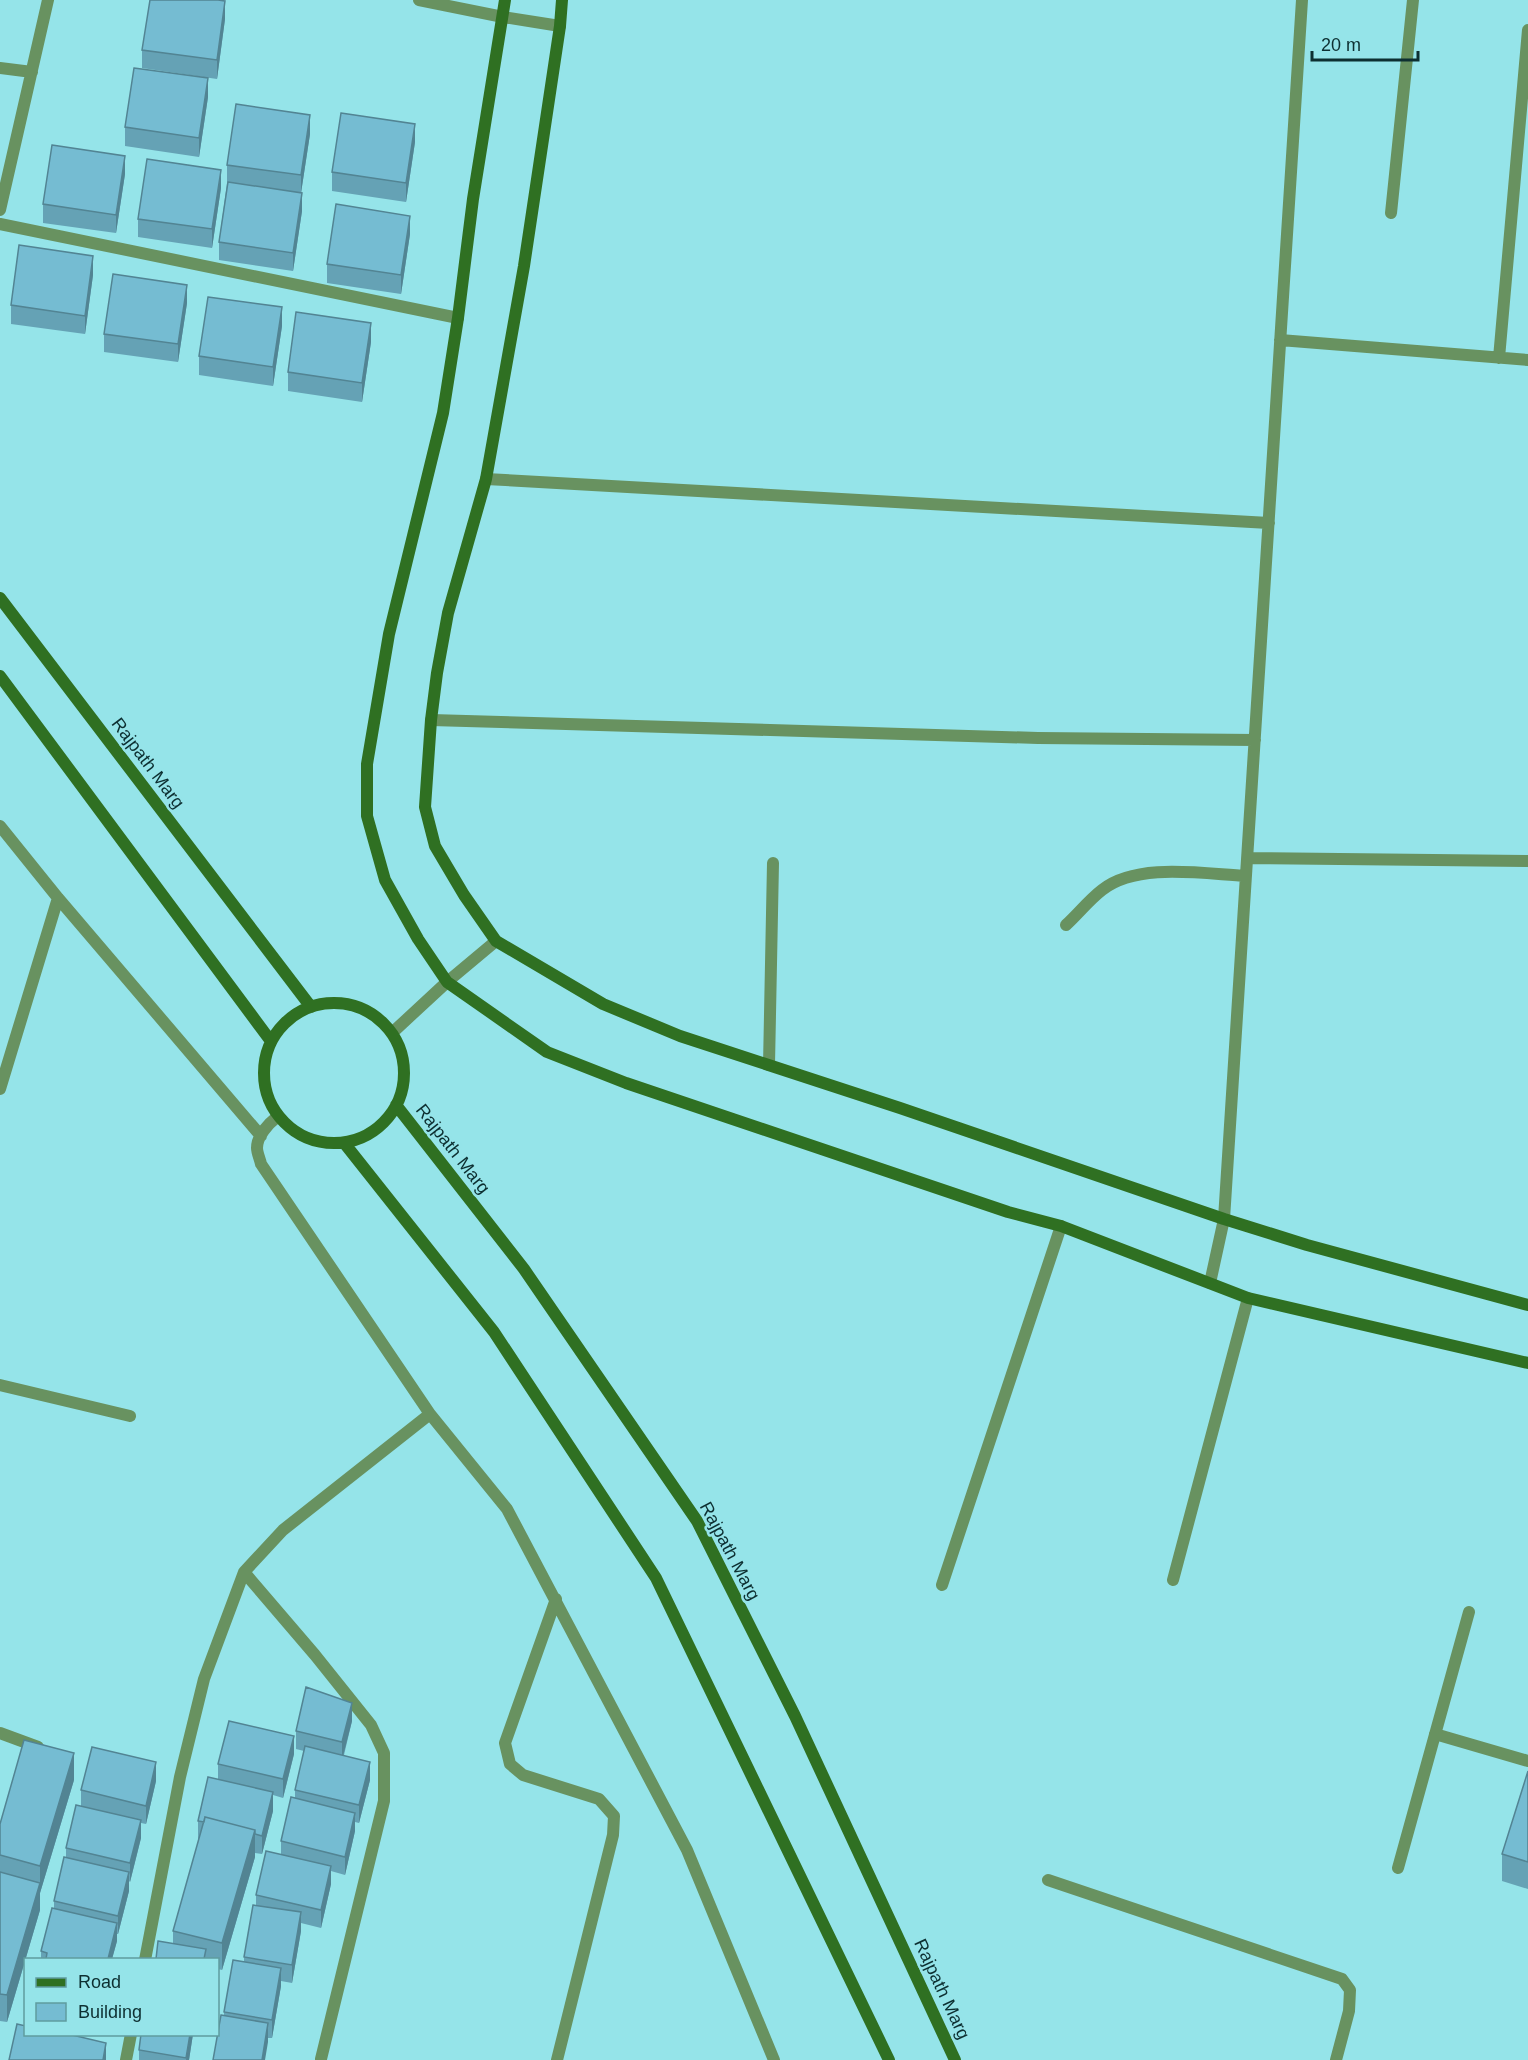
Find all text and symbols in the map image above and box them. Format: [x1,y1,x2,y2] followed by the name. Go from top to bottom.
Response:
[1312,24,1418,62] scale bar
[1321,35,1361,55] text: 20 m
[107,714,189,812] street label: Rajpath Marg
[412,1100,494,1198] street label: Rajpath Marg
[696,1499,764,1603] street label: Rajpath Marg
[910,1936,974,2042] street label: Rajpath Marg
[24,1958,219,2036] legend
[78,1972,121,1992] text: Road
[78,2002,142,2022] text: Building

